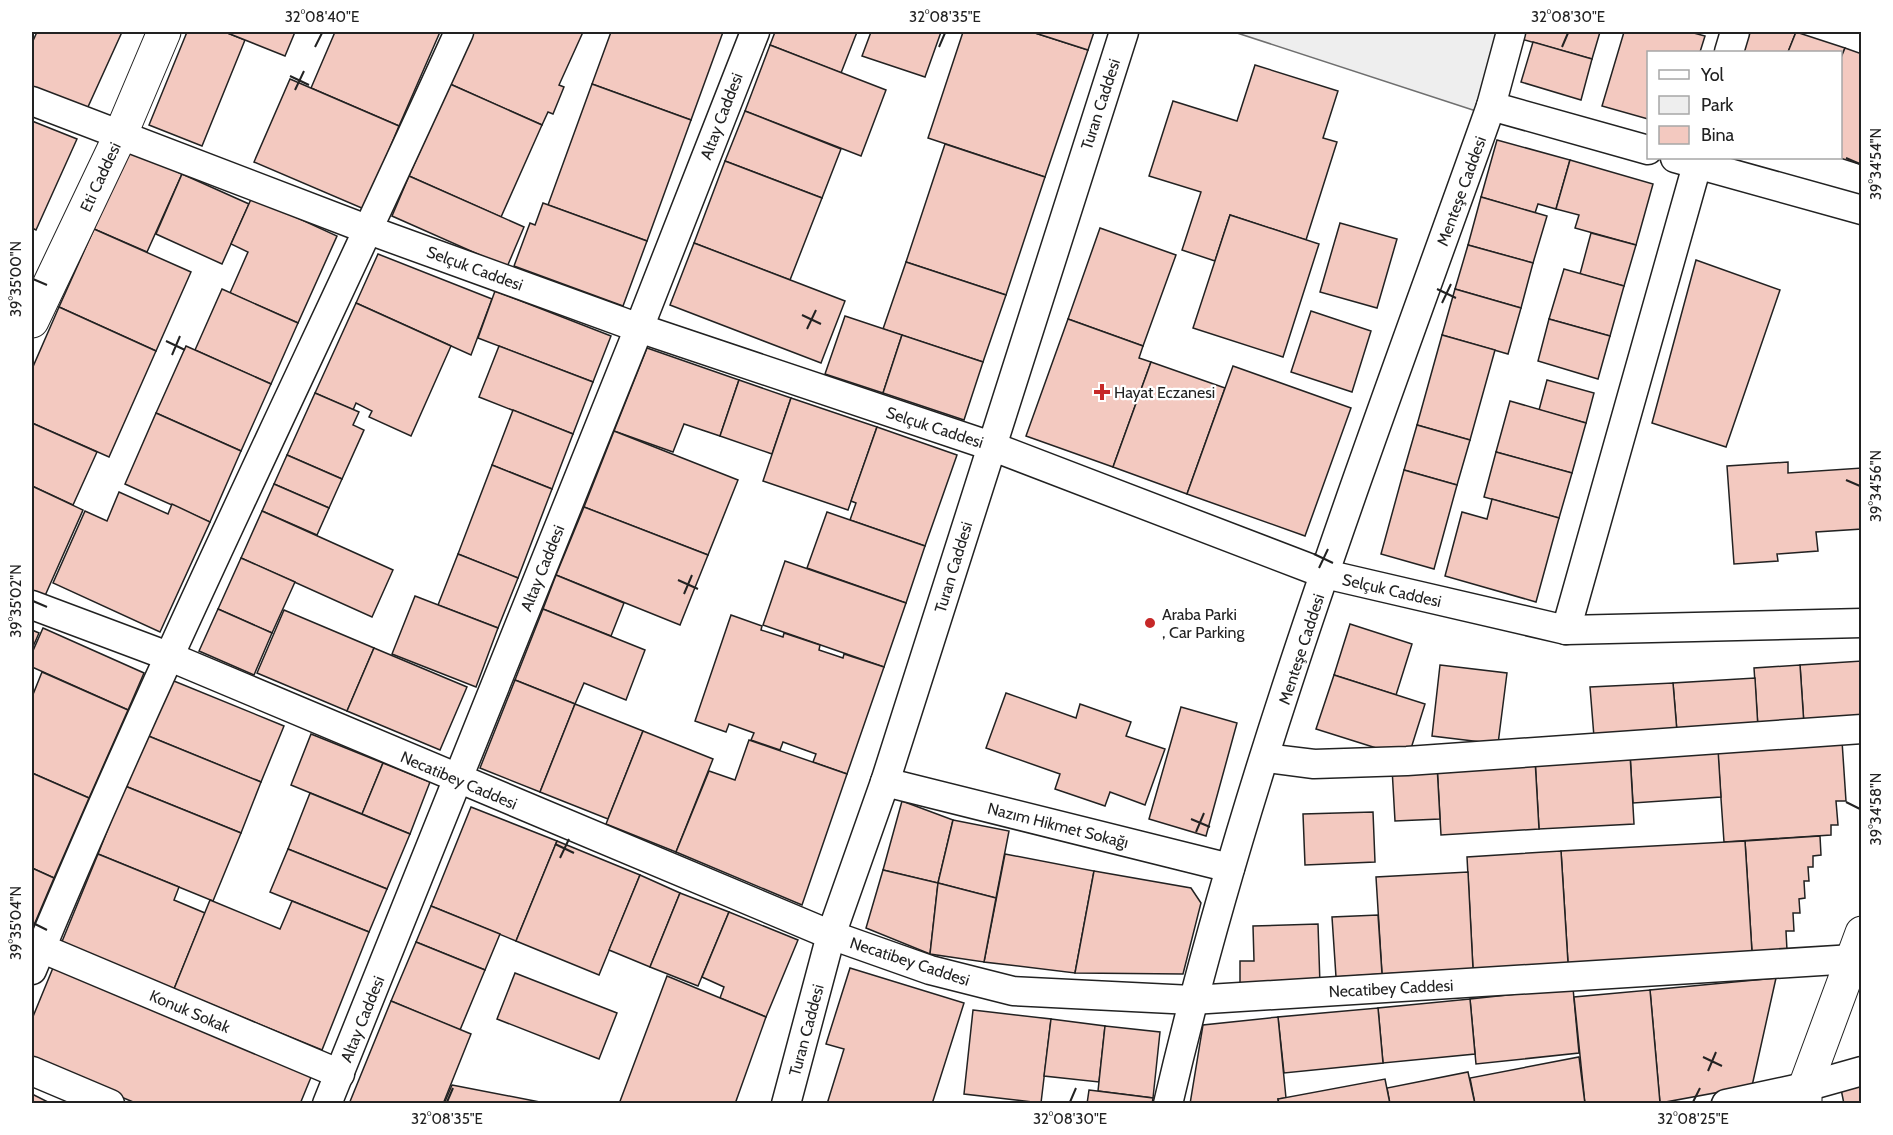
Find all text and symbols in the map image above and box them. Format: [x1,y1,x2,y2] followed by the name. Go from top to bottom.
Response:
[285,8,359,26] text: 32°08'40"E
[909,8,981,26] text: 32°08'35"E
[1531,8,1605,26] text: 32°08'30"E
[1647,51,1842,159] legend
[1077,56,1124,152] street label: Turan Caddesi
[1700,64,1725,86] text: Yol
[696,70,747,162] street label: Altay Caddesi
[1701,94,1734,116] text: Park
[1701,124,1735,146] text: Bina
[1867,128,1885,200] text: 39°34'54"N
[1433,134,1490,249] street label: Menteşe Caddesi
[76,139,125,215] street label: Eti Caddesi
[7,241,25,317] text: 39°35'00"N
[424,242,526,295] street label: Selçuk Caddesi
[1114,383,1215,402] place label: Hayat Eczanesi
[1095,385,1109,399] marker: Hayat Eczanesi
[884,403,986,452] street label: Selçuk Caddesi
[1867,450,1885,522] text: 39°34'56"N
[931,519,976,615] street label: Turan Caddesi
[517,522,568,614] street label: Altay Caddesi
[7,564,25,638] text: 39°35'02"N
[1340,570,1443,611] street label: Selçuk Caddesi
[1275,591,1328,707] street label: Menteşe Caddesi
[1162,605,1245,642] place label: Araba Parki , Car Parking
[1143,616,1157,630] marker: Araba Parki , Car Parking
[398,747,520,814] street label: Necatibey Caddesi
[1867,773,1885,845] text: 39°34'58"N
[985,799,1130,852] street label: Nazım Hikmet Sokağı
[7,886,25,960] text: 39°35'04"N
[847,933,972,990] street label: Necatibey Caddesi
[337,973,388,1065] street label: Altay Caddesi
[1328,976,1454,1001] street label: Necatibey Caddesi
[785,982,828,1078] street label: Turan Caddesi
[147,986,234,1037] street label: Konuk Sokak
[411,1110,483,1128] text: 32°08'35"E
[1033,1110,1107,1128] text: 32°08'30"E
[1657,1110,1729,1128] text: 32°08'25"E

